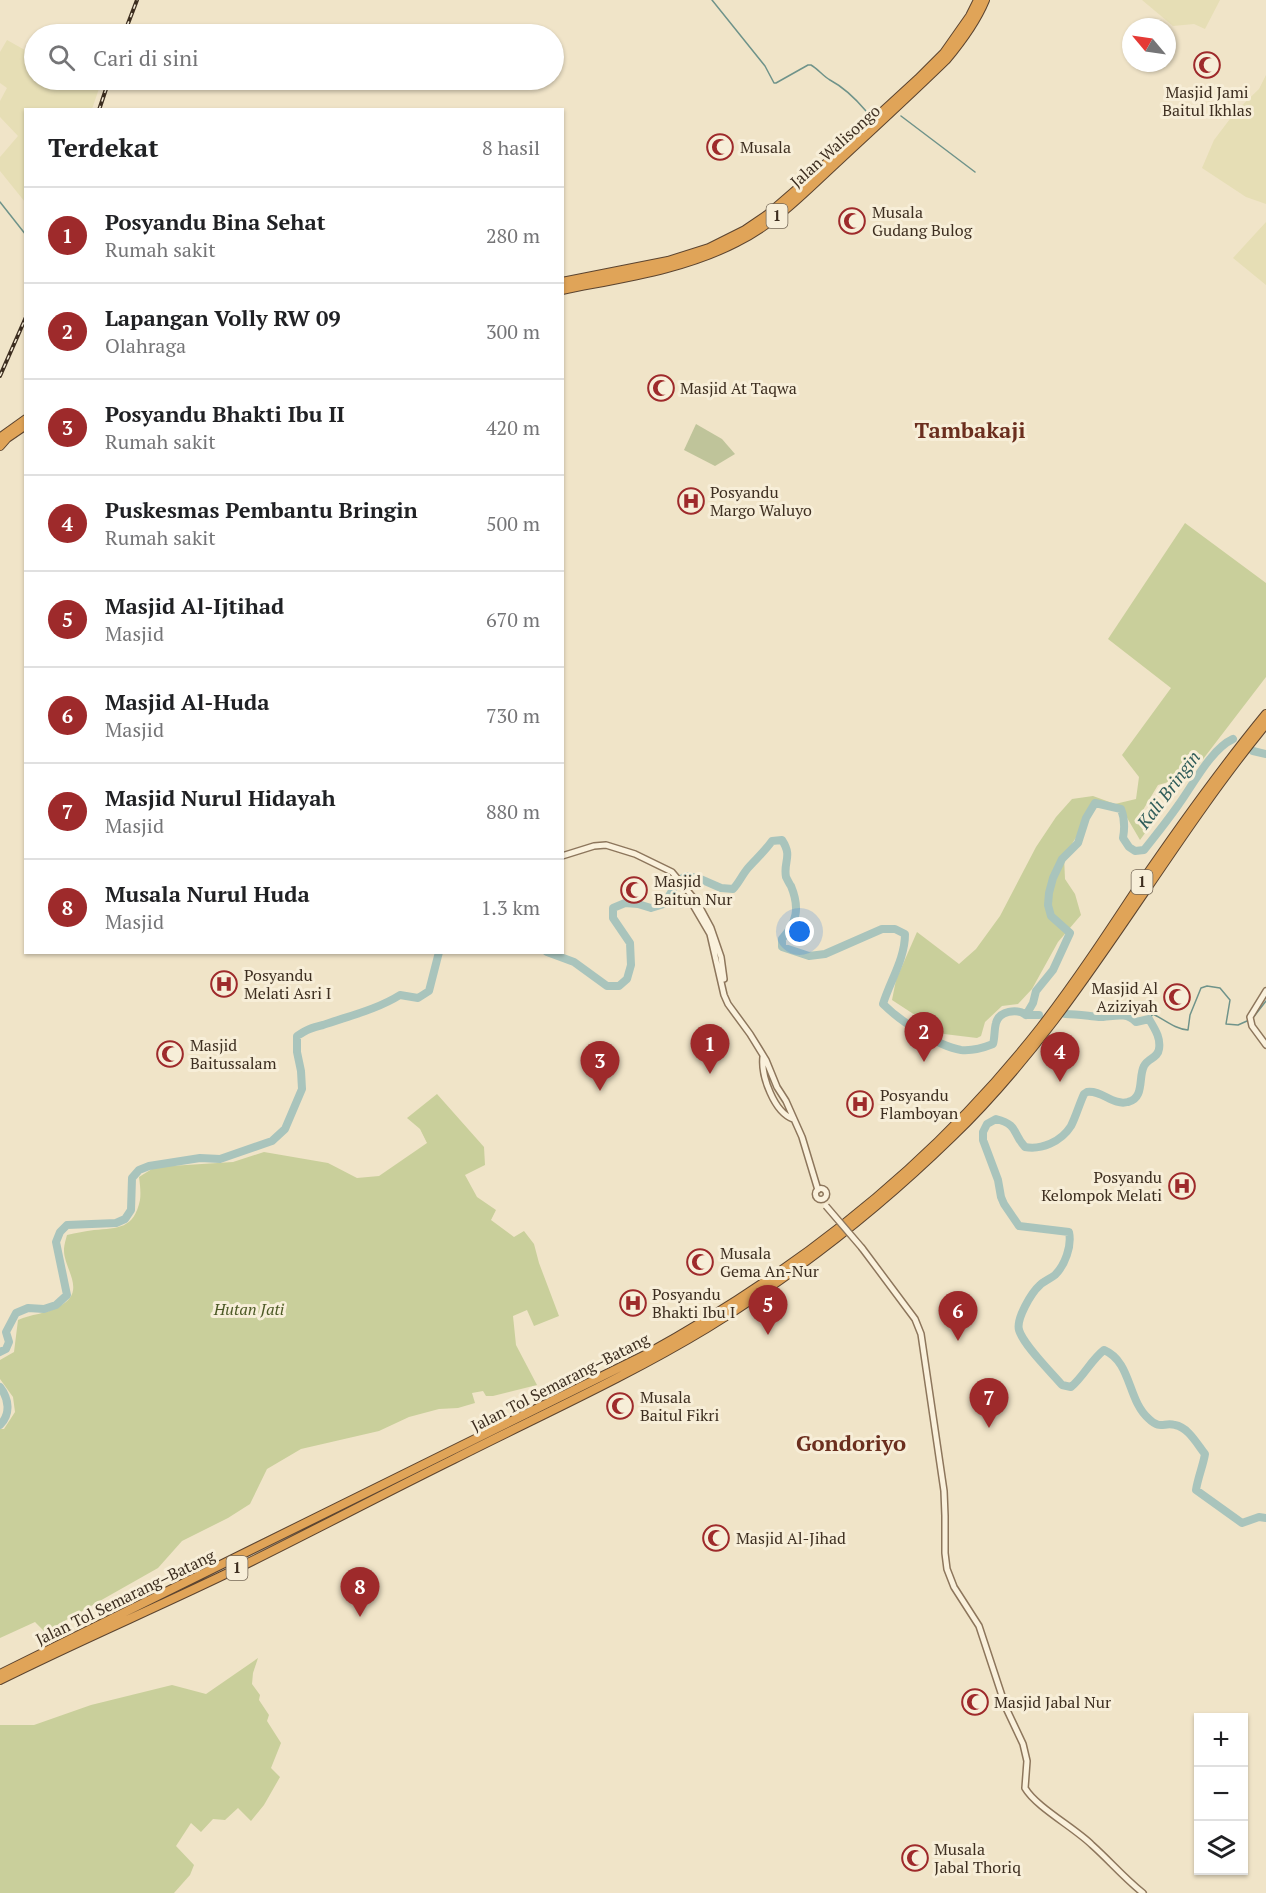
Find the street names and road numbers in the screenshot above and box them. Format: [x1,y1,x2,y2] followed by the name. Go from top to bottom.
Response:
[785,100,885,192] street label: Jalan Walisongo
[766,204,788,228] road number: 1
[1132,870,1152,894] road number: 1
[467,1327,653,1436] street label: Jalan Tol Semarang–Batang
[32,1544,219,1650] street label: Jalan Tol Semarang–Batang
[226,1556,248,1580] road number: 1

